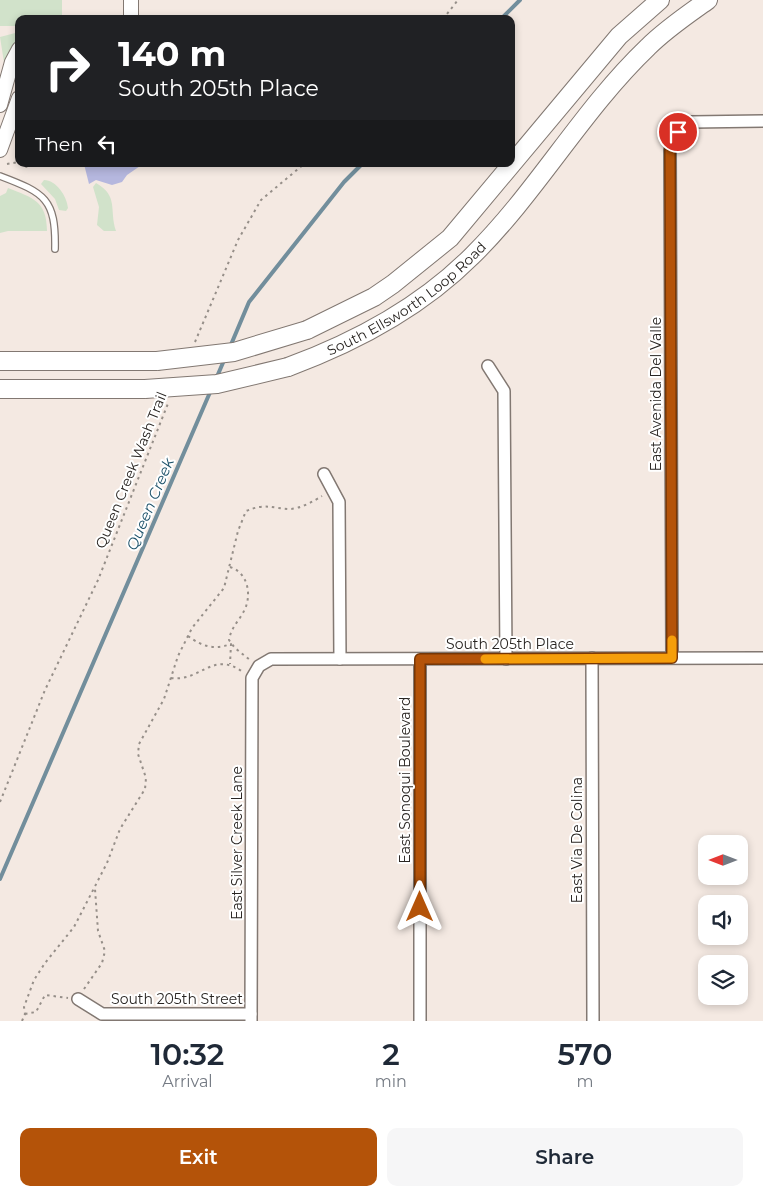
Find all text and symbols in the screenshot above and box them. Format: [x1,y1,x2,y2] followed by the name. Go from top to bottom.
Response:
[118,32,226,75] text: 140 m
[35,35,100,100] icon: right
[118,75,319,102] text: South 205th Place
[657,111,699,153] pin
[664,118,692,146] icon: arrive
[93,130,121,158] icon: left
[35,133,83,156] text: Then
[324,238,490,359] street label: South Ellsworth Loop Road
[647,317,665,471] street label: East Avenida Del Valle
[92,389,170,551] street label: Queen Creek Wash Trail
[122,455,178,553] water label: Queen Creek
[446,635,574,653] street label: South 205th Place
[396,697,414,864] street label: East Sonoqui Boulevard
[228,766,246,920] street label: East Silver Creek Lane
[568,777,586,903] street label: East Via De Colina
[698,835,748,885] north arrow
[698,835,748,1005] map controls
[393,880,445,932] position arrow
[698,895,748,945] button: sound
[698,955,748,1005] button: layers
[111,990,243,1008] street label: South 205th Street
[151,1036,224,1073] text: 10:32
[382,1036,400,1073] text: 2
[557,1036,612,1073] text: 570
[162,1072,213,1091] text: Arrival
[375,1072,407,1091] text: min
[576,1072,593,1091] text: m
[20,1128,377,1186] button: Exit
[387,1128,743,1186] button: Share

